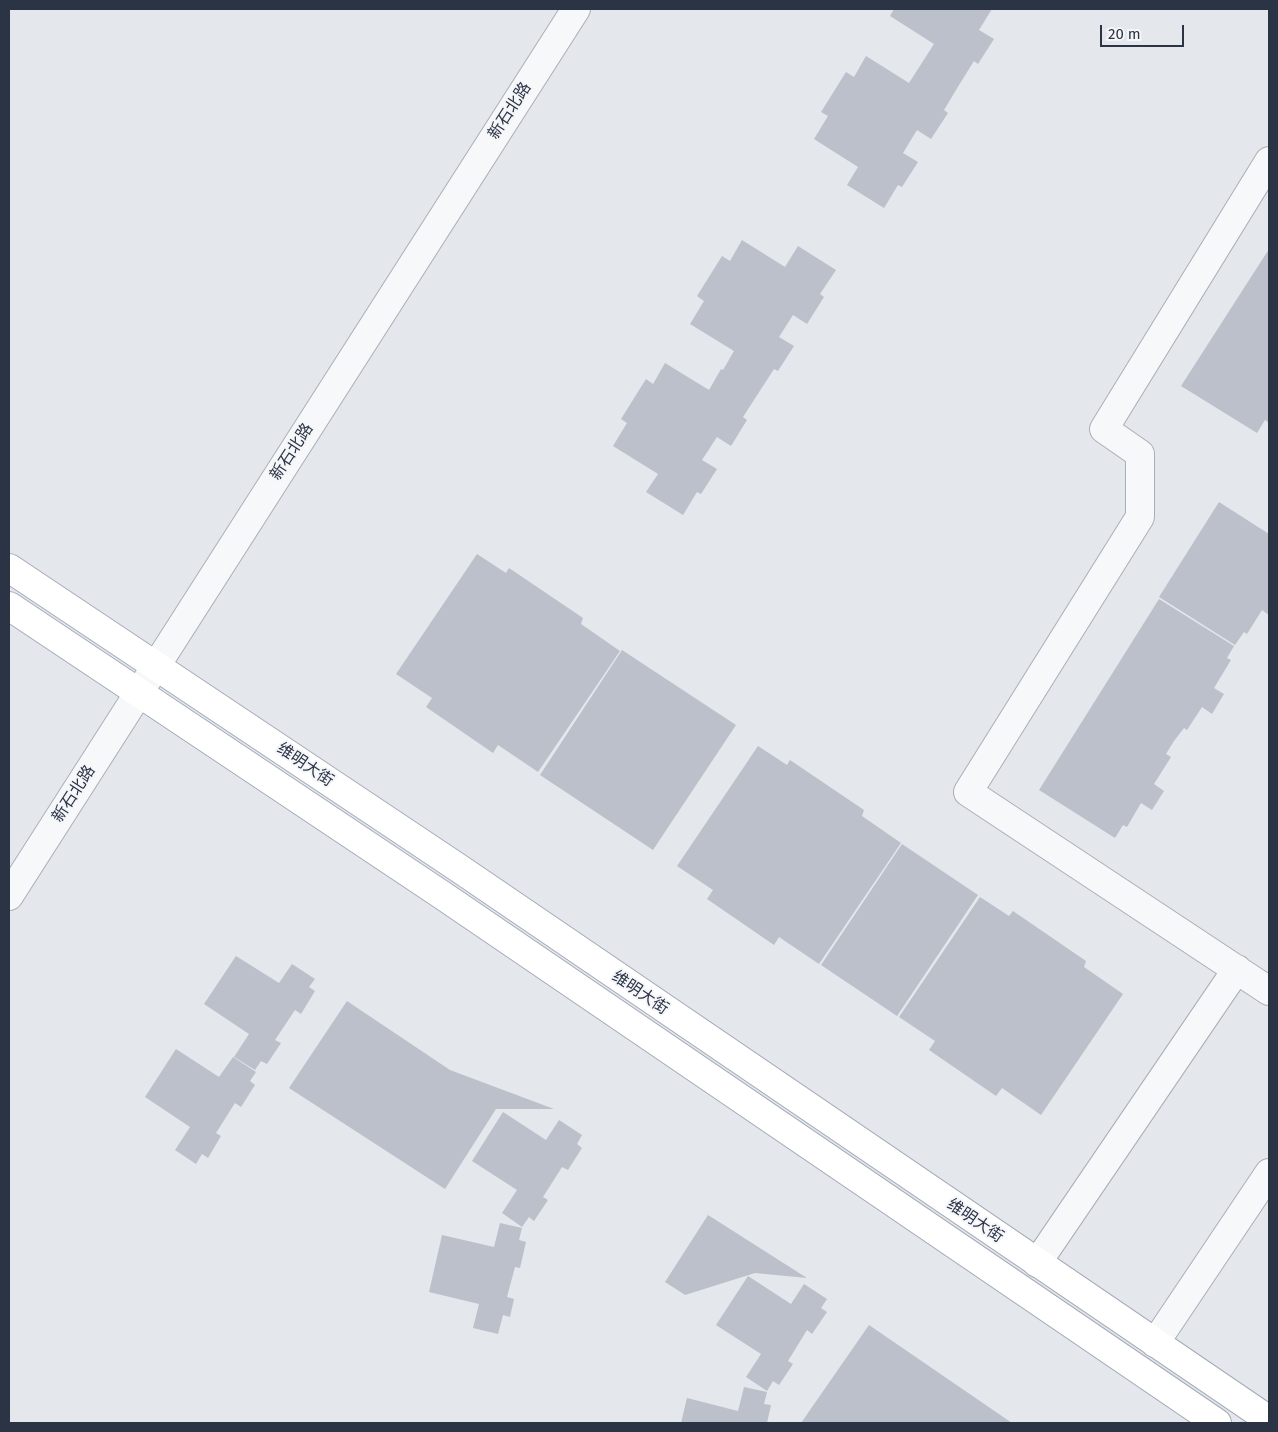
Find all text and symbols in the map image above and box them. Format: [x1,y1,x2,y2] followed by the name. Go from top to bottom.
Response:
[1103,15,1187,47] scale bar
[1108,25,1141,43] text: 20 m
[485,79,535,143] street label: 新石北路
[267,420,317,484] street label: 新石北路
[273,739,337,791] street label: 维明大街
[49,762,99,826] street label: 新石北路
[608,967,672,1019] street label: 维明大街
[943,1195,1007,1247] street label: 维明大街

